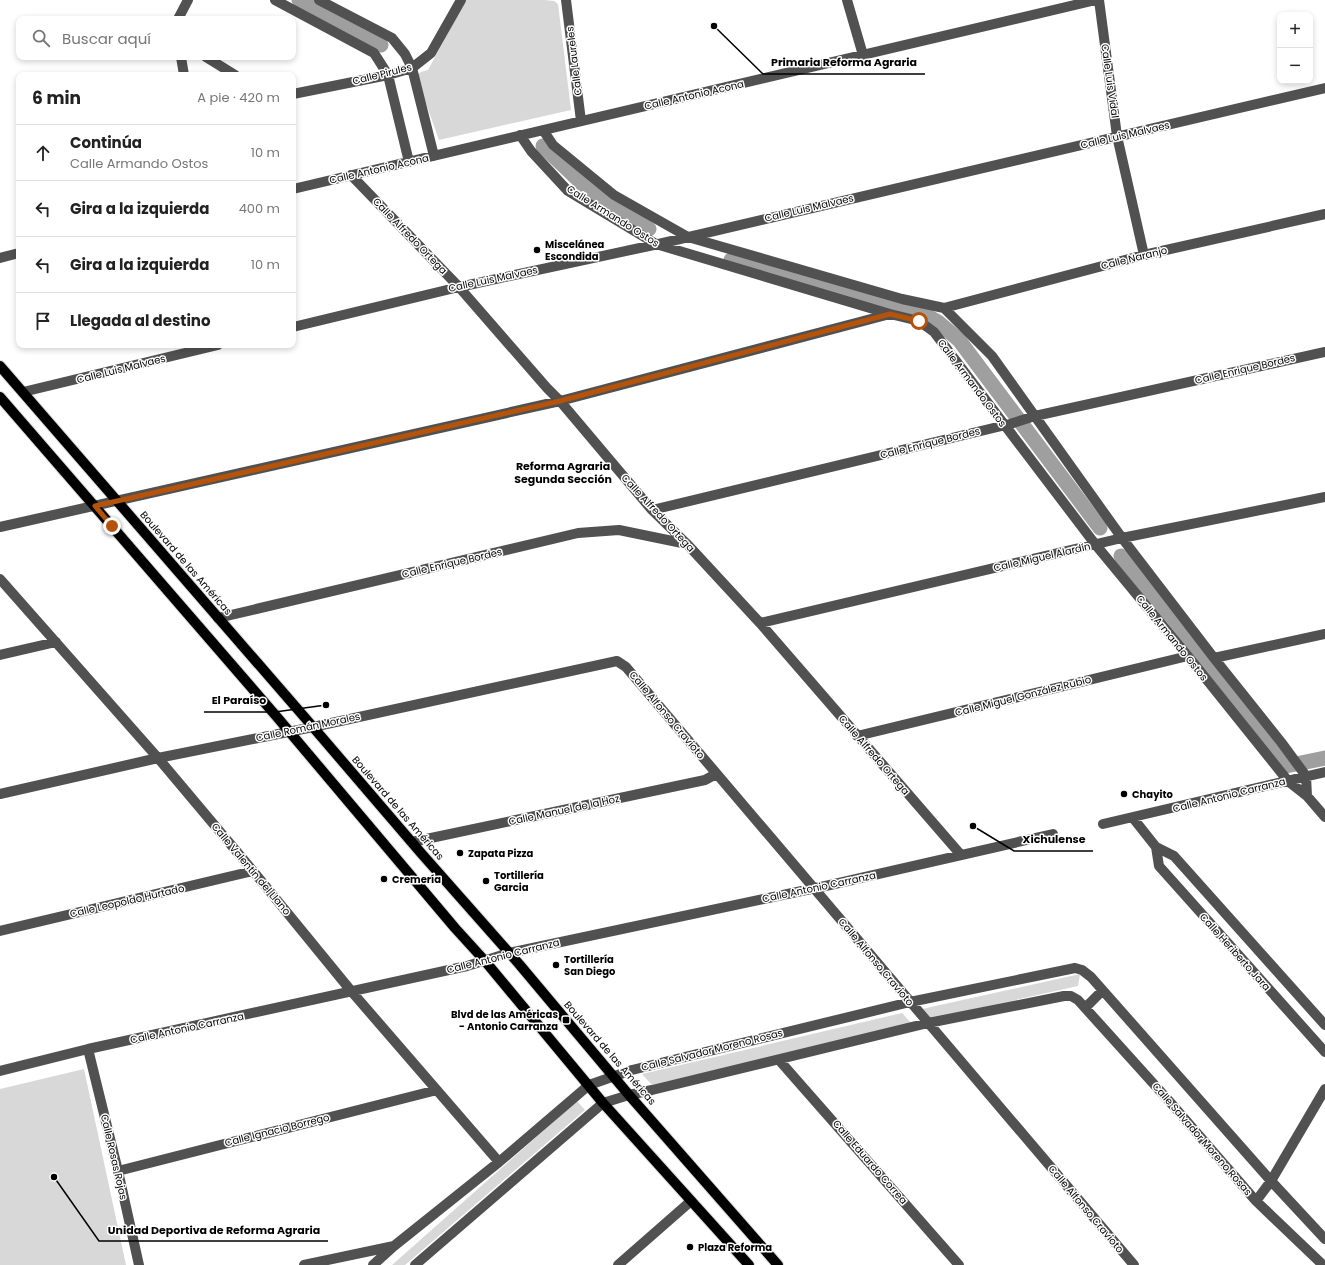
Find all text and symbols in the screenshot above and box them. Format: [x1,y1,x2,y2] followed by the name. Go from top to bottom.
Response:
[1277,12,1313,84] map controls
[1277,12,1313,48] button: +
[16,16,296,60] search box
[562,26,586,96] street label: Calle Laureles
[30,27,52,49] icon: search
[62,28,151,49] text: Buscar aquí
[1097,43,1123,119] street label: Calle Luis Vidal
[1277,48,1313,84] button: −
[763,51,925,74] callout: Primaria Reforma Agraria
[771,54,917,70] text: Primaria Reforma Agraria
[351,59,413,89] street label: Calle Pirules
[643,76,745,114] street label: Calle Antonio Acona
[32,86,81,110] text: 6 min
[197,88,280,107] text: A pie · 420 m
[1079,117,1171,153] street label: Calle Luis Malvaes
[70,132,142,153] text: Continúa
[32,142,54,164] icon: ahead
[251,143,280,162] text: 10 m
[328,150,430,188] street label: Calle Antonio Acona
[70,154,208,173] text: Calle Armando Ostos
[564,181,662,251] street label: Calle Armando Ostos
[763,190,855,226] street label: Calle Luis Malvaes
[369,194,451,278] street label: Calle Alfredo Ortega
[32,198,54,220] icon: left
[70,198,209,219] text: Gira a la izquierda
[239,199,280,218] text: 400 m
[545,237,605,264] place label: Miscelánea Escondida
[1099,243,1169,273] street label: Calle Naranjo
[532,245,542,255] marker: Miscelánea Escondida
[32,254,54,276] icon: left
[70,254,209,275] text: Gira a la izquierda
[251,255,280,274] text: 10 m
[447,262,539,296] street label: Calle Luis Malvaes
[32,310,54,332] icon: arrive
[70,310,211,331] text: Llegada al destino
[910,312,928,330] route start
[934,336,1010,430] street label: Calle Armando Ostos
[1193,350,1297,388] street label: Calle Enrique Bordes
[75,351,167,387] street label: Calle Luis Malvaes
[878,423,982,463] street label: Calle Enrique Bordes
[514,458,612,487] district label: Reforma Agraria Segunda Sección
[618,471,698,555] street label: Calle Alfredo Ortega
[137,508,235,618] street label: Boulevard de las Américas
[103,517,121,535] route end
[992,539,1092,575] street label: Calle Miguel Alardín
[400,544,504,582] street label: Calle Enrique Bordes
[1133,592,1211,684] street label: Calle Armando Ostos
[626,668,708,762] street label: Calle Alfonso Cravioto
[953,672,1093,720] street label: Calle Miguel González Rubio
[204,689,275,712] callout: El Paraíso
[212,692,266,708] text: El Paraíso
[254,709,362,745] street label: Calle Román Morales
[835,712,913,798] street label: Calle Alfredo Ortega
[349,753,447,863] street label: Boulevard de las Américas
[1171,774,1287,816] street label: Calle Antonio Carranza
[1132,787,1173,802] place label: Chayito
[1119,789,1129,799] marker: Chayito
[507,791,621,829] street label: Calle Manuel de la Hoz
[208,820,294,918] street label: Calle Valentín del Llano
[1014,828,1093,851] callout: Xichulense
[1023,831,1086,847] text: Xichulense
[468,846,533,861] place label: Zapata Pizza
[455,848,465,858] marker: Zapata Pizza
[494,868,544,895] place label: Tortillería Garcia
[761,868,877,906] street label: Calle Antonio Carranza
[392,872,441,887] place label: Cremería
[379,874,389,884] marker: Cremería
[481,876,491,886] marker: Tortillería Garcia
[68,881,186,921] street label: Calle Leopoldo Hurtado
[1196,910,1274,994] street label: Calle Heriberto Jara
[835,915,917,1009] street label: Calle Alfonso Cravioto
[445,935,561,977] street label: Calle Antonio Carranza
[564,952,616,979] place label: Tortillería San Diego
[551,960,561,970] marker: Tortillería San Diego
[561,998,659,1108] street label: Boulevard de las Américas
[451,1007,558,1034] place label: Blvd de las Américas - Antonio Carranza
[129,1009,245,1047] street label: Calle Antonio Carranza
[561,1015,571,1025] marker: Blvd de las Américas - Antonio Carranza
[640,1025,784,1075] street label: Calle Salvador Moreno Rosas
[1149,1079,1255,1199] street label: Calle Salvador Moreno Rosas
[223,1110,331,1150] street label: Calle Ignacio Borrego
[97,1113,131,1201] street label: Calle Rosas Rojas
[829,1117,911,1207] street label: Calle Eduardo Correa
[1045,1162,1127,1256] street label: Calle Alfonso Cravioto
[99,1218,328,1241] callout: Unidad Deportiva de Reforma Agraria
[108,1222,320,1238] text: Unidad Deportiva de Reforma Agraria
[698,1240,772,1255] place label: Plaza Reforma
[685,1242,695,1252] marker: Plaza Reforma

